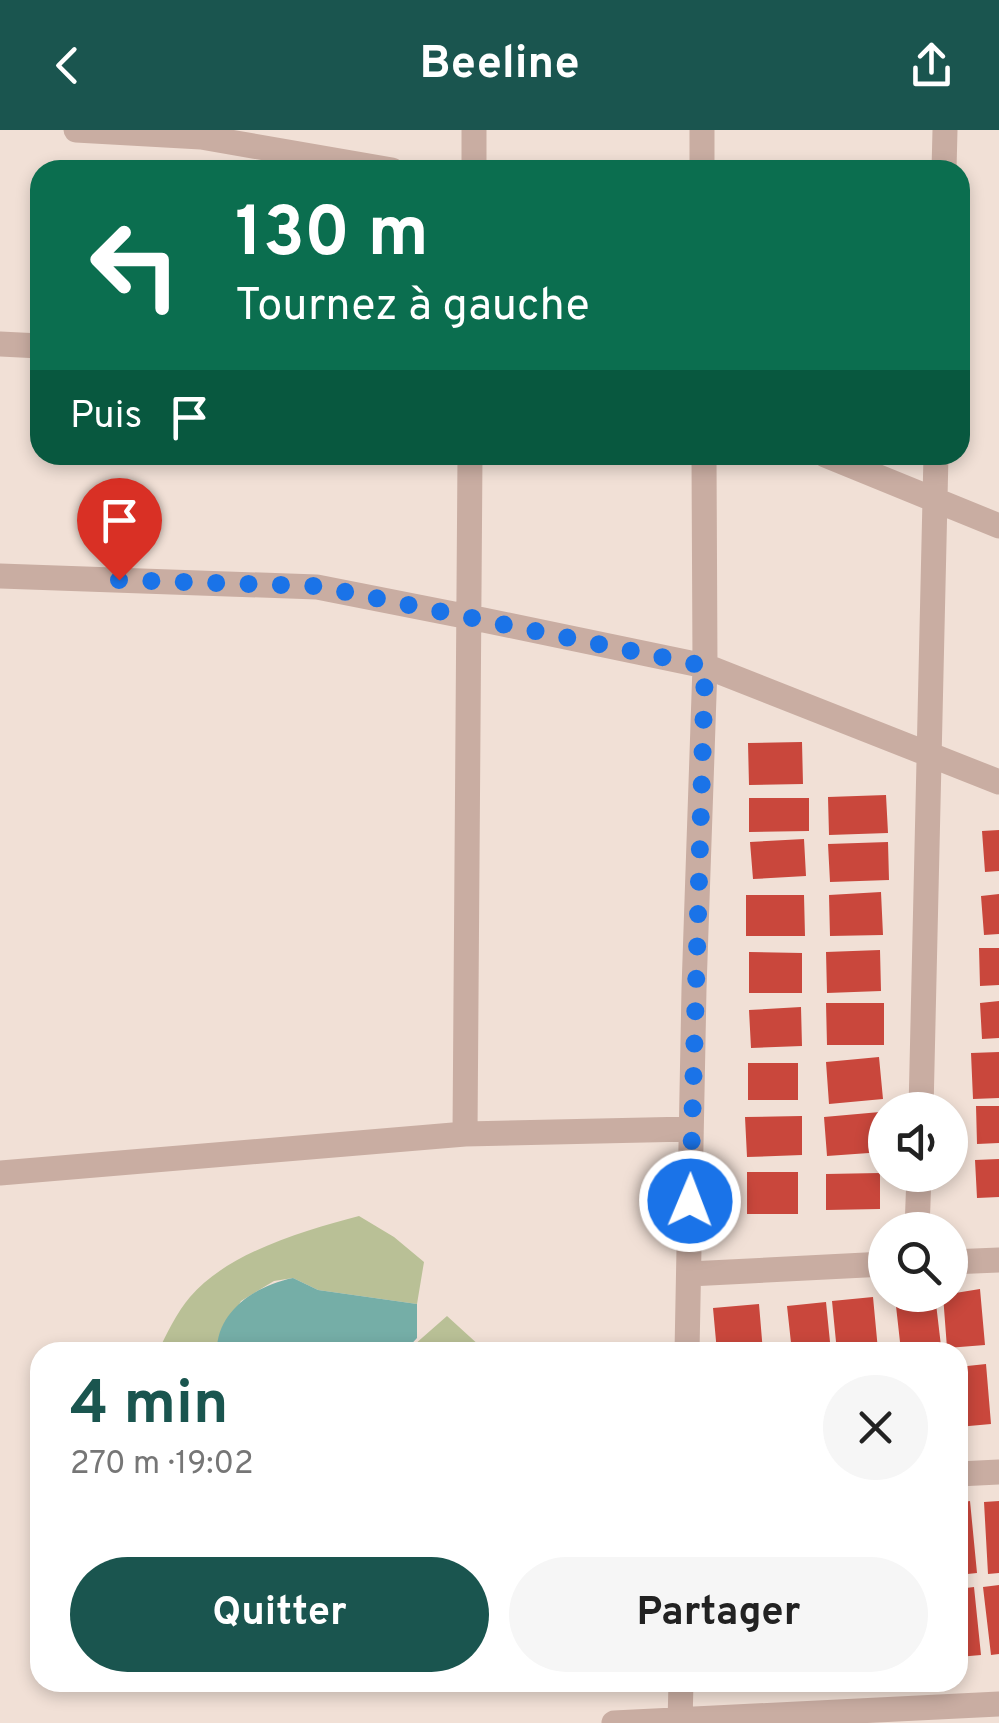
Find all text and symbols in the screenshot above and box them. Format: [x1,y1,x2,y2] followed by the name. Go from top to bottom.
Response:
[419,37,580,94] text: Beeline
[40,38,95,93] icon: back
[904,38,959,93] icon: share
[235,192,429,281] text: 130 m
[70,200,200,330] icon: left
[235,279,590,336] text: Tournez à gauche
[162,390,217,445] icon: arrive
[70,393,142,442] text: Puis
[77,478,162,581] pin
[92,493,147,548] icon: arrive
[868,1092,968,1312] map controls
[868,1092,968,1192] button: sound
[638,1149,742,1253] position arrow
[868,1212,968,1312] button: search
[70,1369,229,1445] text: 4 min
[823,1375,928,1480] button: close
[70,1445,254,1485] text: 270 m · 19:02
[70,1557,489,1672] button: Quitter
[509,1557,928,1672] button: Partager

